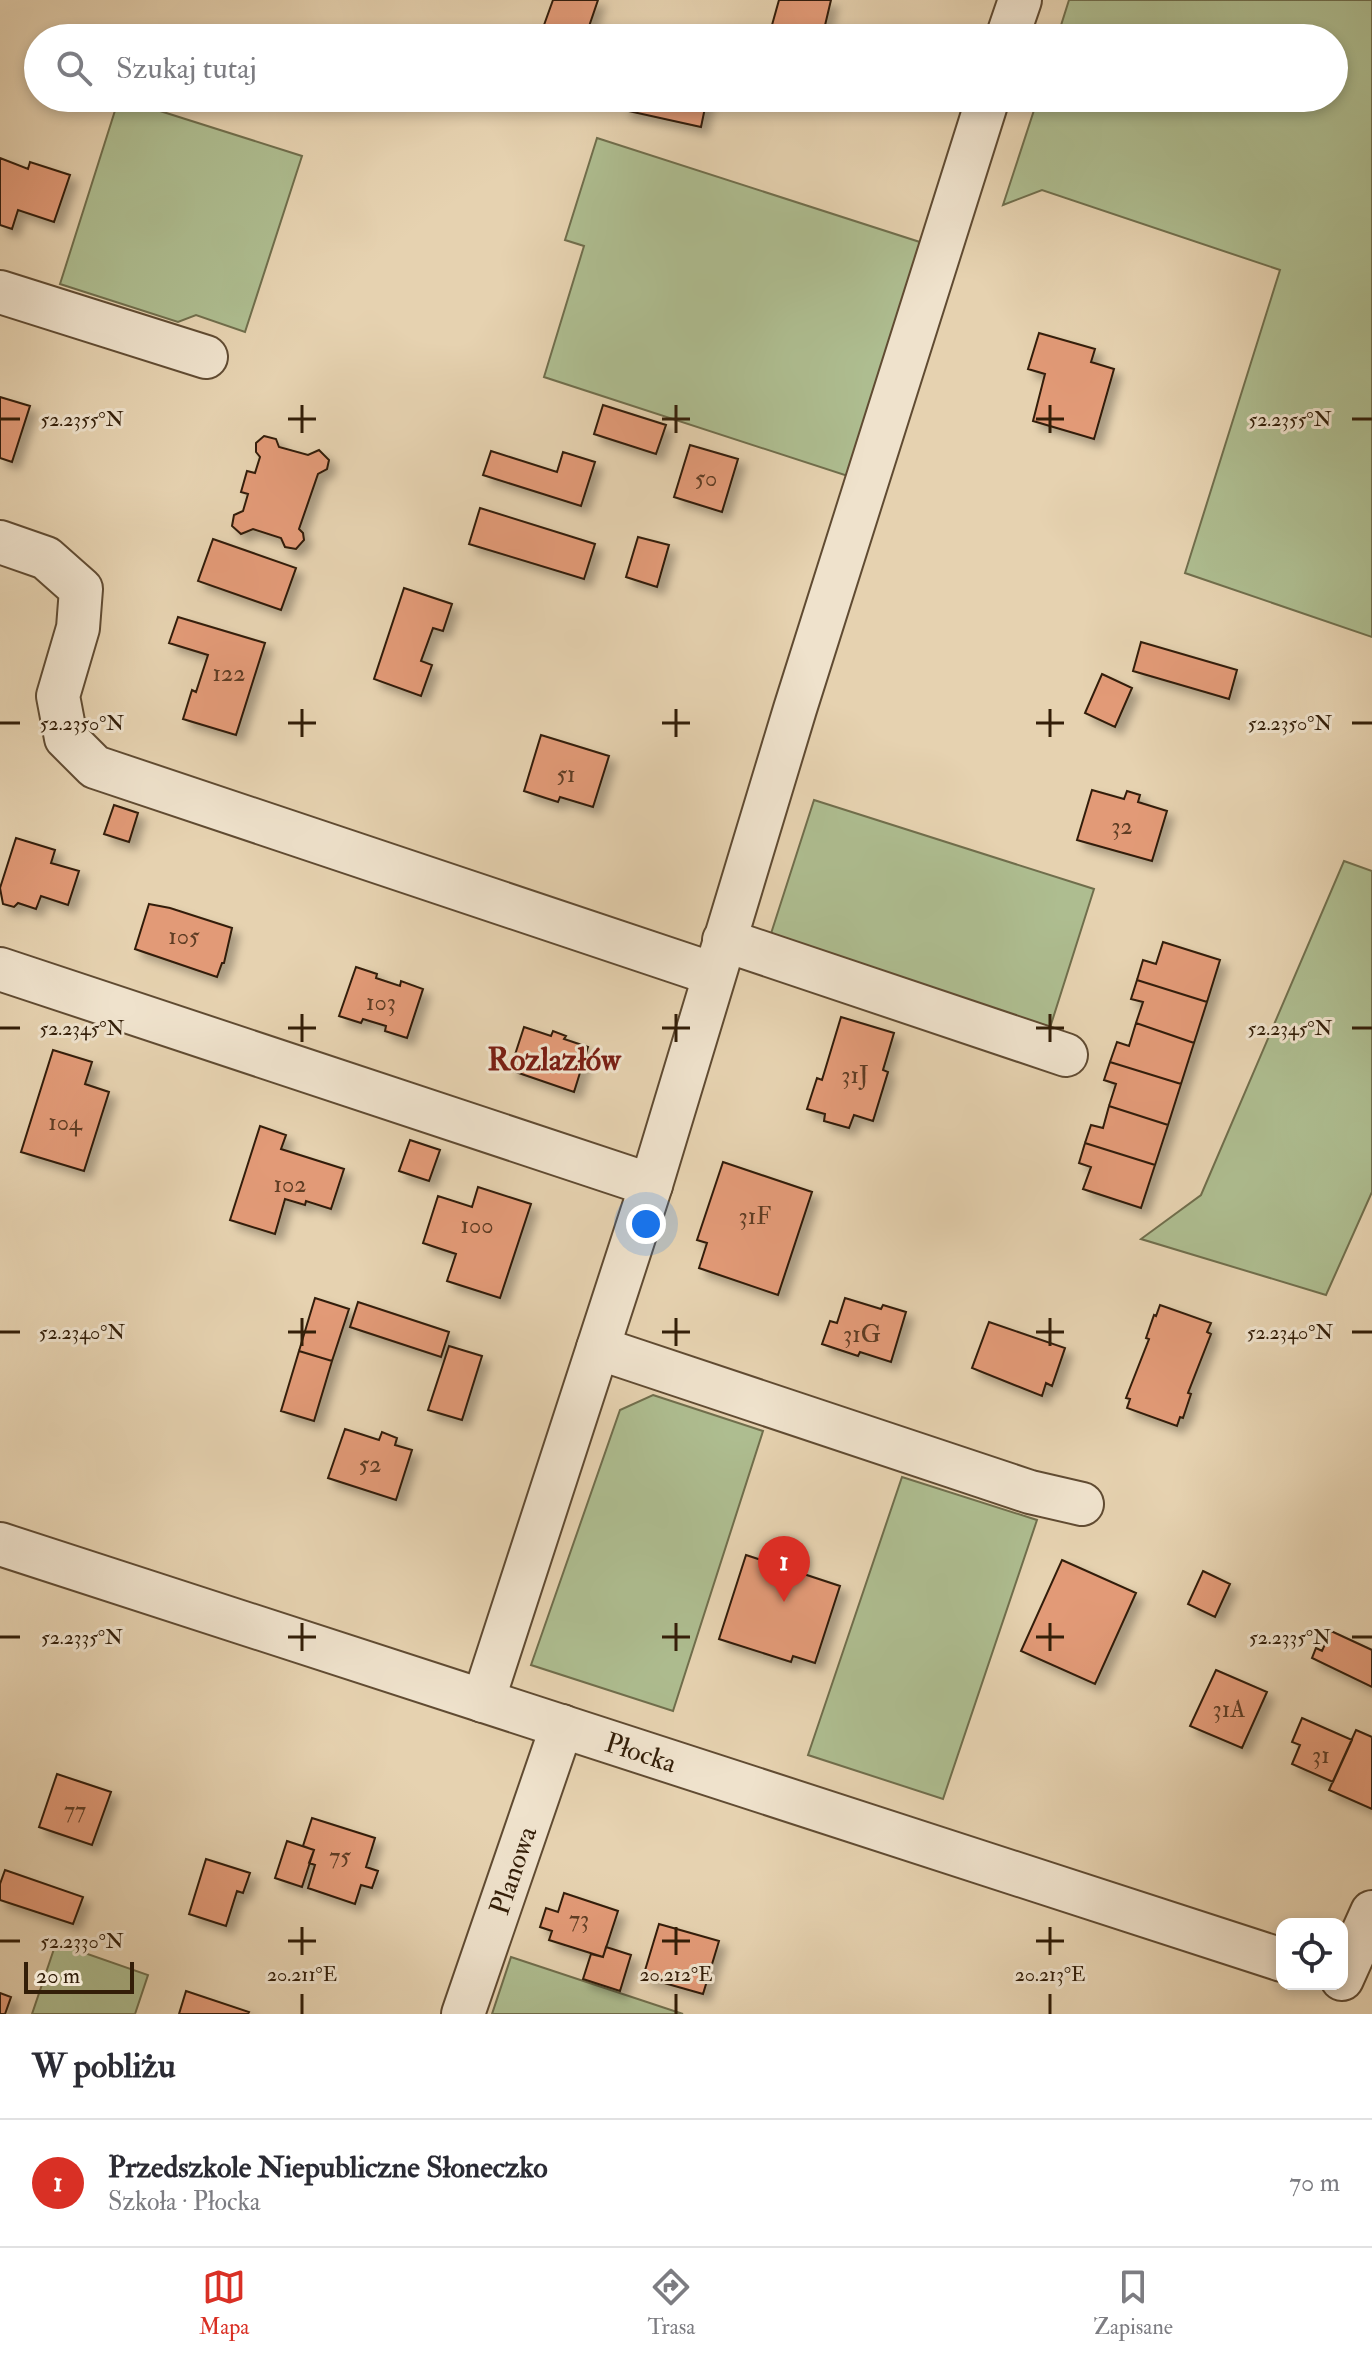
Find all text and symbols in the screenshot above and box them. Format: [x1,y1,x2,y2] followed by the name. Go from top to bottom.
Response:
[24,24,1348,112] search box
[52,46,96,90] icon: search
[116,50,257,87] text: Szukaj tutaj
[40,407,124,432] text: 52.2355°N
[1248,407,1332,432] text: 52.2355°N
[695,463,717,494] house number: 50
[213,658,245,689] house number: 122
[40,711,124,736] text: 52.2350°N
[1248,711,1332,736] text: 52.2350°N
[556,759,576,790] house number: 51
[1111,811,1133,842] house number: 32
[168,921,200,952] house number: 105
[366,987,396,1018] house number: 103
[39,1016,125,1041] text: 52.2345°N
[1247,1016,1333,1041] text: 52.2345°N
[487,1040,622,1080] district label: Rozlazłów
[841,1060,869,1091] house number: 31J
[48,1107,83,1138] house number: 104
[274,1169,306,1200] house number: 102
[739,1201,771,1232] house number: 31F
[626,1204,666,1244] your location
[460,1210,494,1241] house number: 100
[843,1319,881,1350] house number: 31G
[39,1320,125,1345] text: 52.2340°N
[1247,1320,1333,1345] text: 52.2340°N
[359,1449,381,1480] house number: 52
[758,1536,810,1602] pin: 1
[41,1625,123,1650] text: 52.2335°N
[1249,1625,1331,1650] text: 52.2335°N
[1212,1694,1246,1725] house number: 31A
[601,1726,681,1782] street label: Płocka
[1312,1740,1330,1771] house number: 31
[64,1795,86,1826] house number: 77
[482,1821,545,1920] street label: Planowa
[329,1841,351,1872] house number: 75
[569,1904,589,1935] house number: 73
[1276,1918,1348,1990] map controls
[1276,1918,1348,1990] button: locate
[40,1929,124,1954] text: 52.2330°N
[24,1958,134,1994] scale bar
[36,1962,80,1990] text: 20 m
[267,1962,337,1987] text: 20.211°E
[639,1962,713,1987] text: 20.212°E
[1015,1962,1085,1987] text: 20.213°E
[32,2045,176,2088] text: W pobliżu
[108,2149,548,2186] text: Przedszkole Niepubliczne Słoneczko
[53,2167,63,2199] text: 1
[1289,2167,1340,2199] text: 70 m
[108,2186,260,2218] text: Szkoła · Płocka
[199,2265,249,2341] tab: Mapa
[648,2265,695,2341] tab: Trasa
[1093,2265,1173,2341] tab: Zapisane

